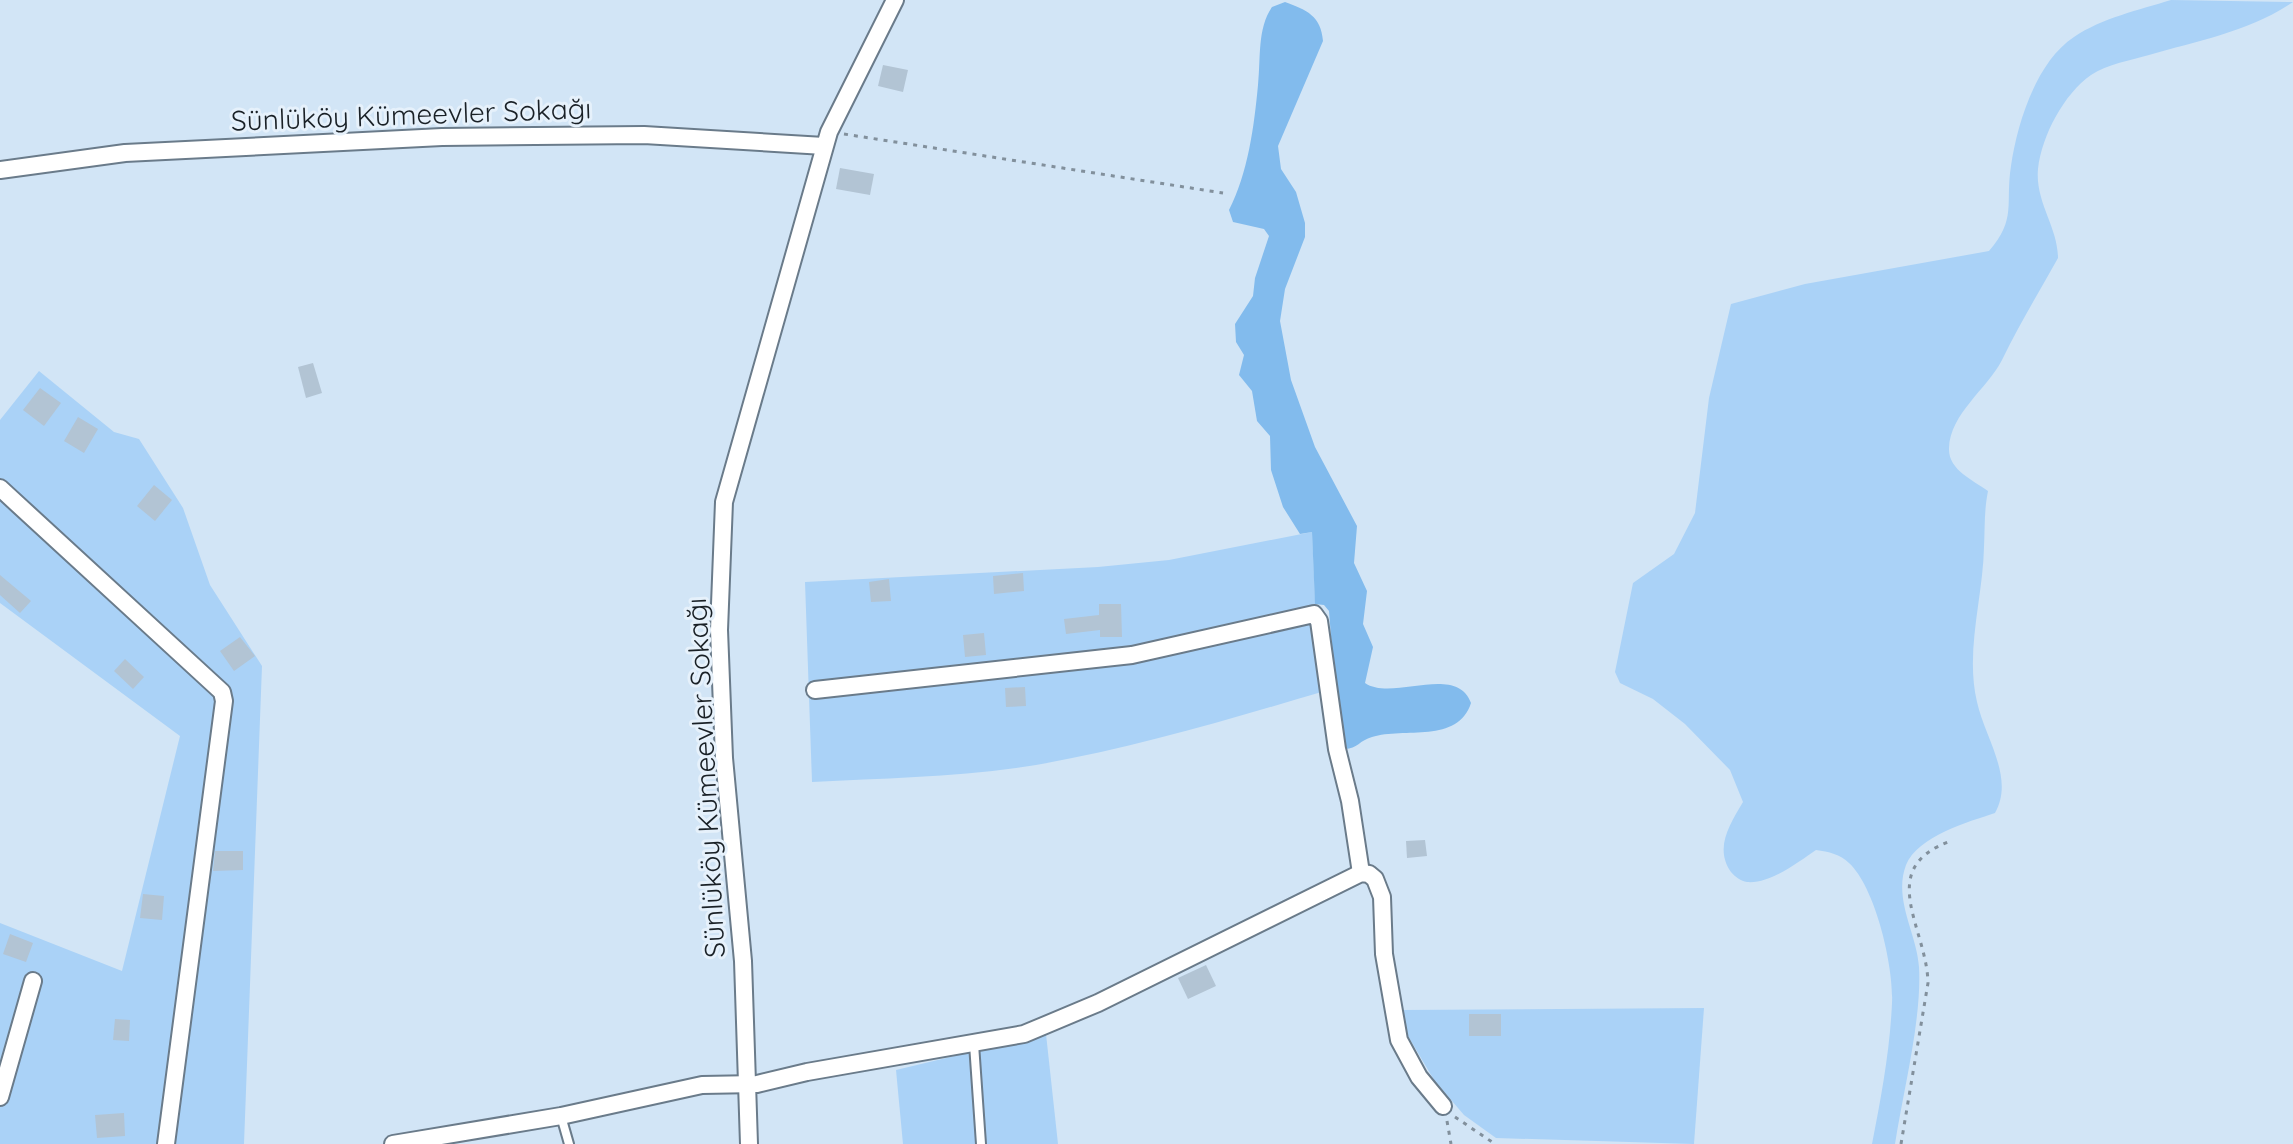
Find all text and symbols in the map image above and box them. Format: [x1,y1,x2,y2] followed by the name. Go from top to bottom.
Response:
[230,90,592,138] street label: Sünlüköy Kümeevler Sokağı
[678,597,732,959] street label: Sünlüköy Kümeevler Sokağı

